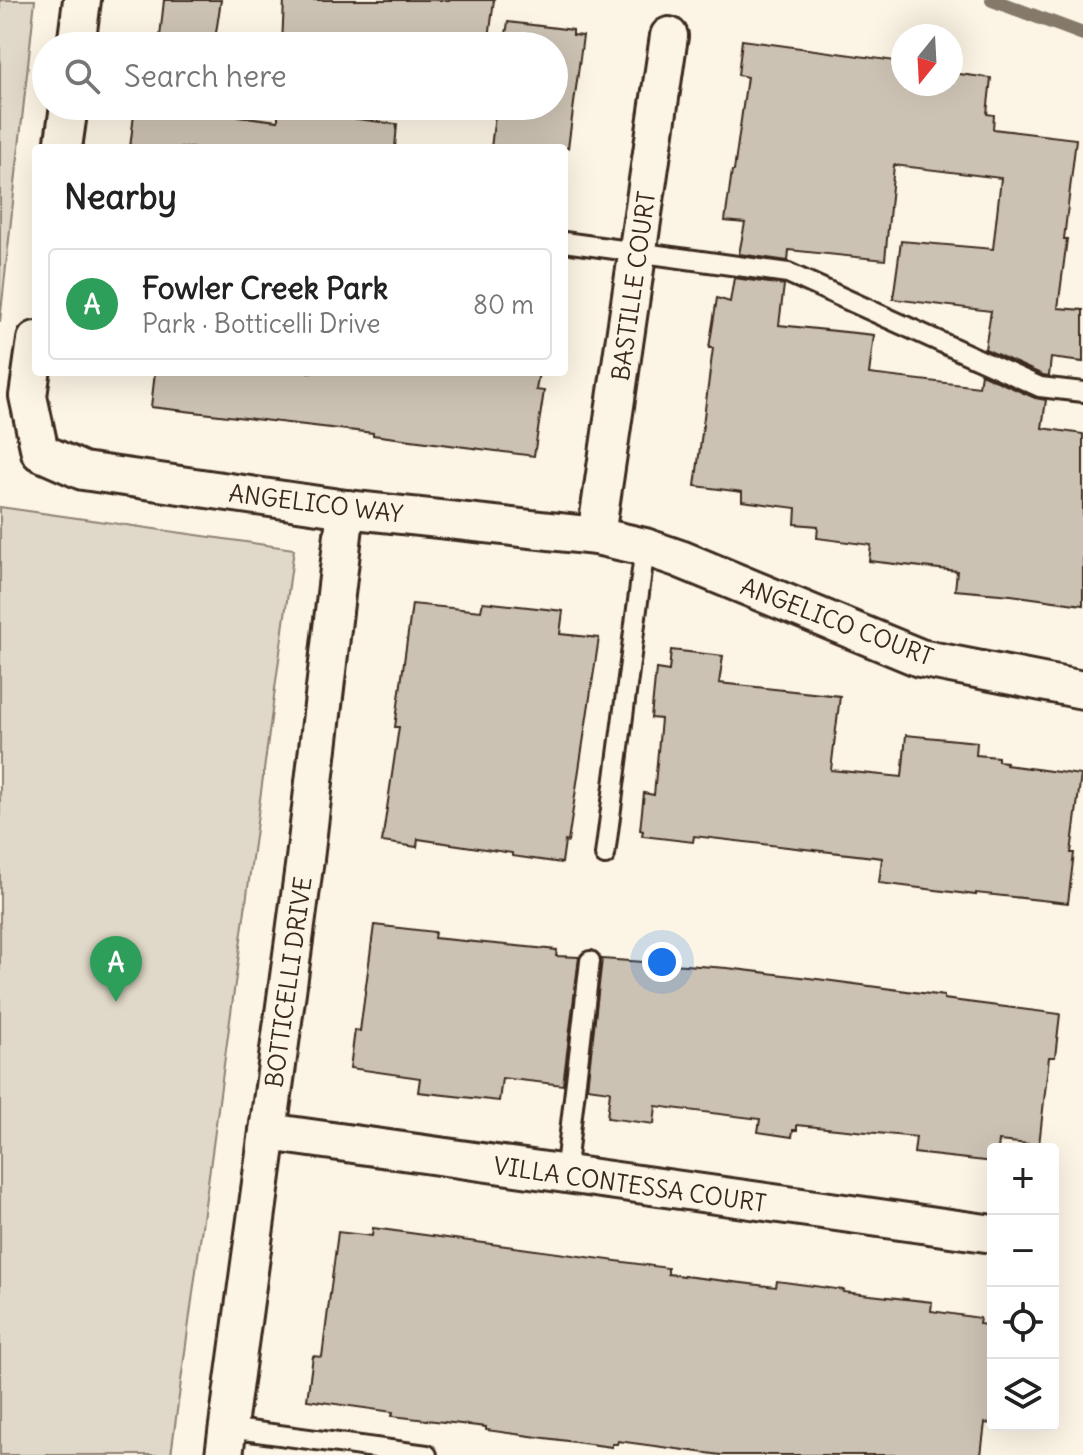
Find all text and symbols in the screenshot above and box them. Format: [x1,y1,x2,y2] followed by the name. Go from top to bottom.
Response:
[891,24,963,96] north arrow
[32,32,568,120] search box
[60,54,104,98] icon: search
[124,57,287,95] text: Search here
[64,175,177,218] text: Nearby
[605,189,661,383] street label: BASTILLE COURT
[142,269,388,307] text: Fowler Creek Park
[84,288,100,321] text: A
[473,288,534,321] text: 80 m
[142,307,381,340] text: Park · Botticelli Drive
[227,477,405,529] street label: ANGELICO WAY
[737,570,937,672] street label: ANGELICO COURT
[258,875,318,1089] street label: BOTTICELLI DRIVE
[90,936,142,1002] pin: A
[642,942,682,982] your location
[987,1143,1059,1431] map controls
[987,1143,1059,1215] button: +
[492,1150,768,1218] street label: VILLA CONTESSA COURT
[987,1215,1059,1287] button: −
[987,1287,1059,1359] button: locate
[987,1359,1059,1431] button: layers

